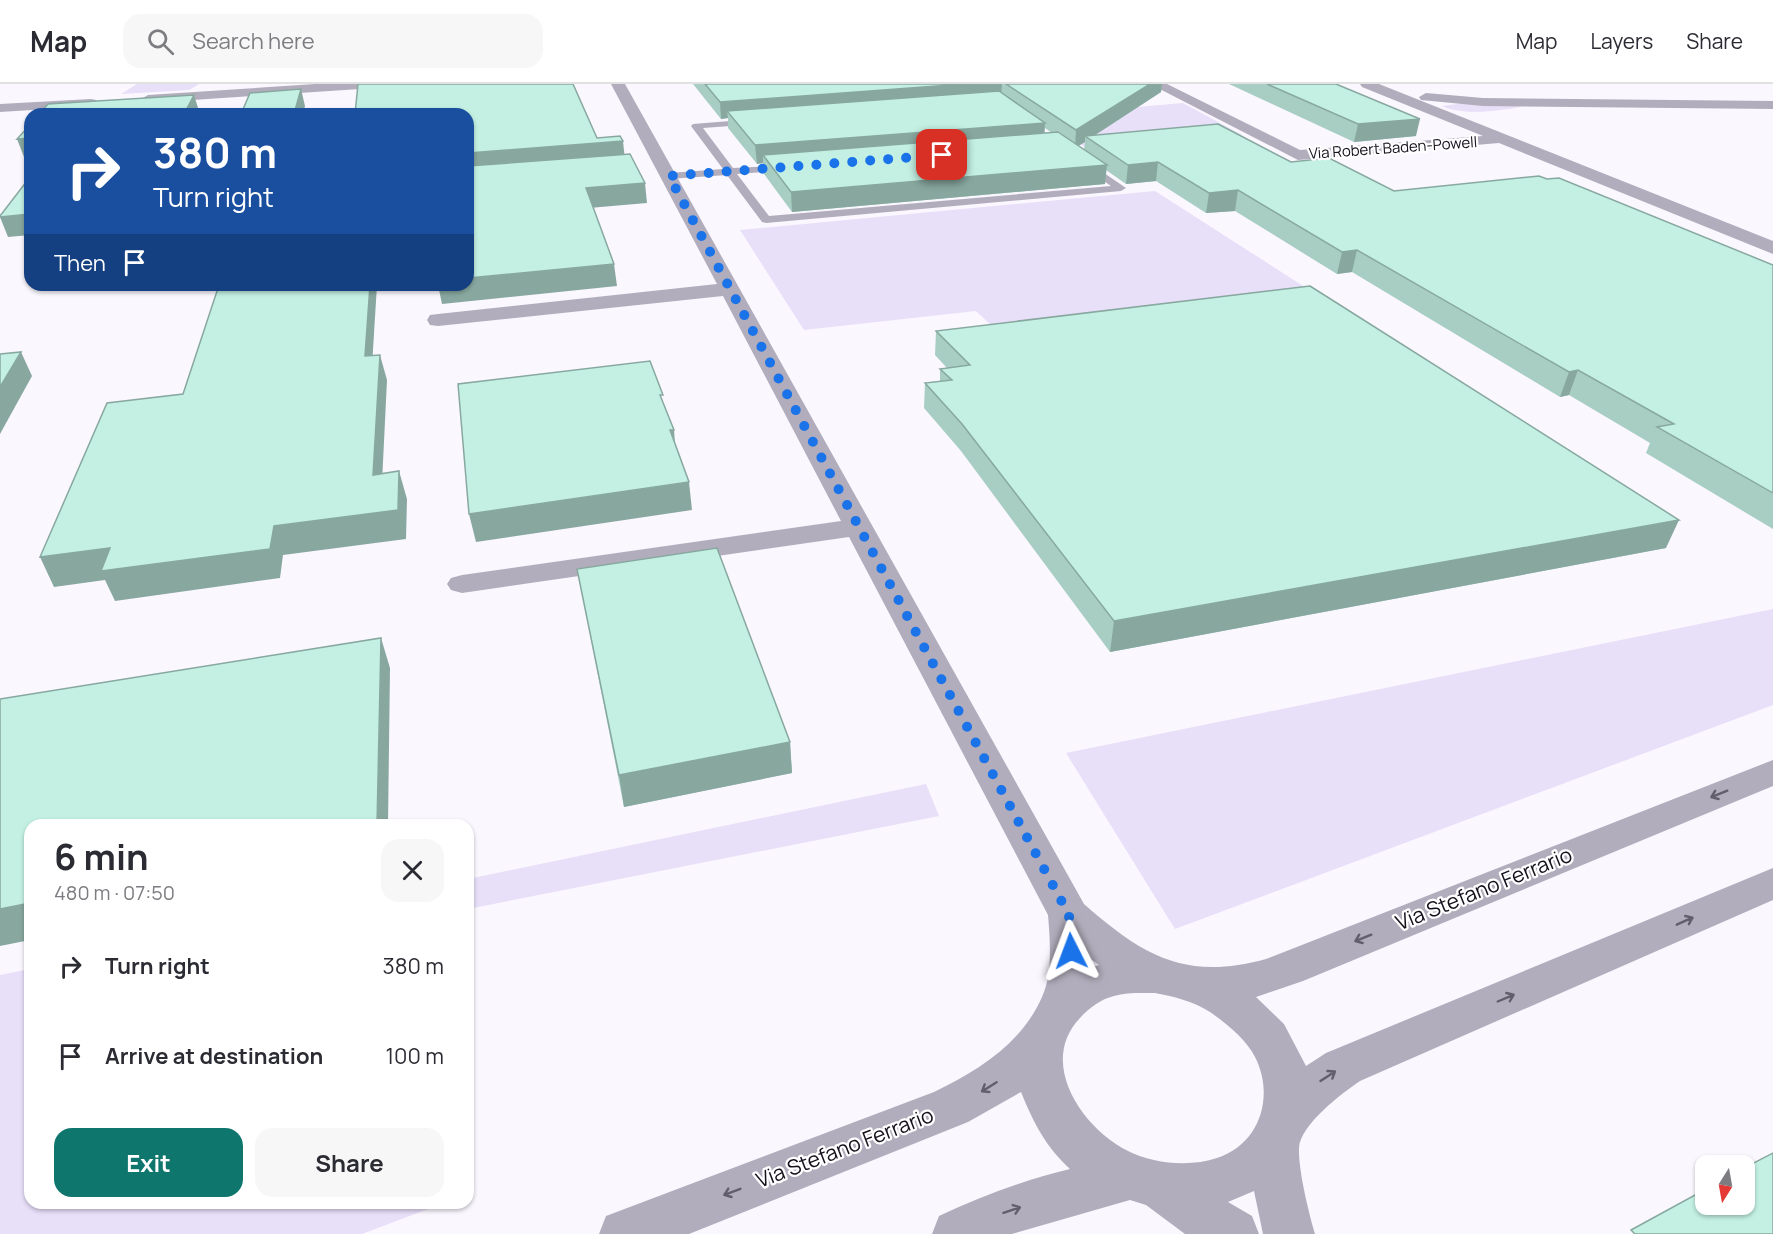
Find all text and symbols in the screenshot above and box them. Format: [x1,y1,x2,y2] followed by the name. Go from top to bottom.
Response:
[123,14,543,68] search box
[30,22,87,60] text: Map
[144,25,177,58] icon: search
[192,26,315,56] text: Search here
[1516,27,1557,55] text: Map
[1590,27,1653,55] text: Layers
[1686,27,1743,55] text: Share
[153,123,277,181] text: 380 m
[916,129,967,180] pin
[1308,131,1478,164] street label: Via Robert Baden-Powell
[54,132,132,210] icon: right
[925,138,958,171] icon: arrive
[153,178,274,215] text: Turn right
[118,246,151,279] icon: arrive
[54,248,106,278] text: Then
[1710,789,1728,800] one-way arrow
[54,832,149,881] text: 6 min
[381,839,444,902] button: close
[1391,840,1576,936] street label: Via Stefano Ferrario
[54,879,175,906] text: 480 m · 07:50
[1676,915,1694,926] one-way arrow
[1039,919,1103,983] position arrow
[1354,933,1373,944] one-way arrow
[54,950,87,983] icon: right
[105,951,210,981] text: Turn right
[383,951,444,981] text: 380 m
[1497,992,1515,1003] one-way arrow
[54,1040,87,1073] icon: arrive
[105,1041,323,1071] text: Arrive at destination
[386,1041,444,1071] text: 100 m
[1319,1070,1336,1082] one-way arrow
[981,1080,998,1093] one-way arrow
[752,1100,937,1194] street label: Via Stefano Ferrario
[54,1128,243,1197] button: Exit
[255,1128,444,1197] button: Share
[1695,1155,1755,1215] north arrow
[1695,1155,1755,1215] map controls
[723,1187,741,1198] one-way arrow
[1002,1204,1021,1215] one-way arrow

